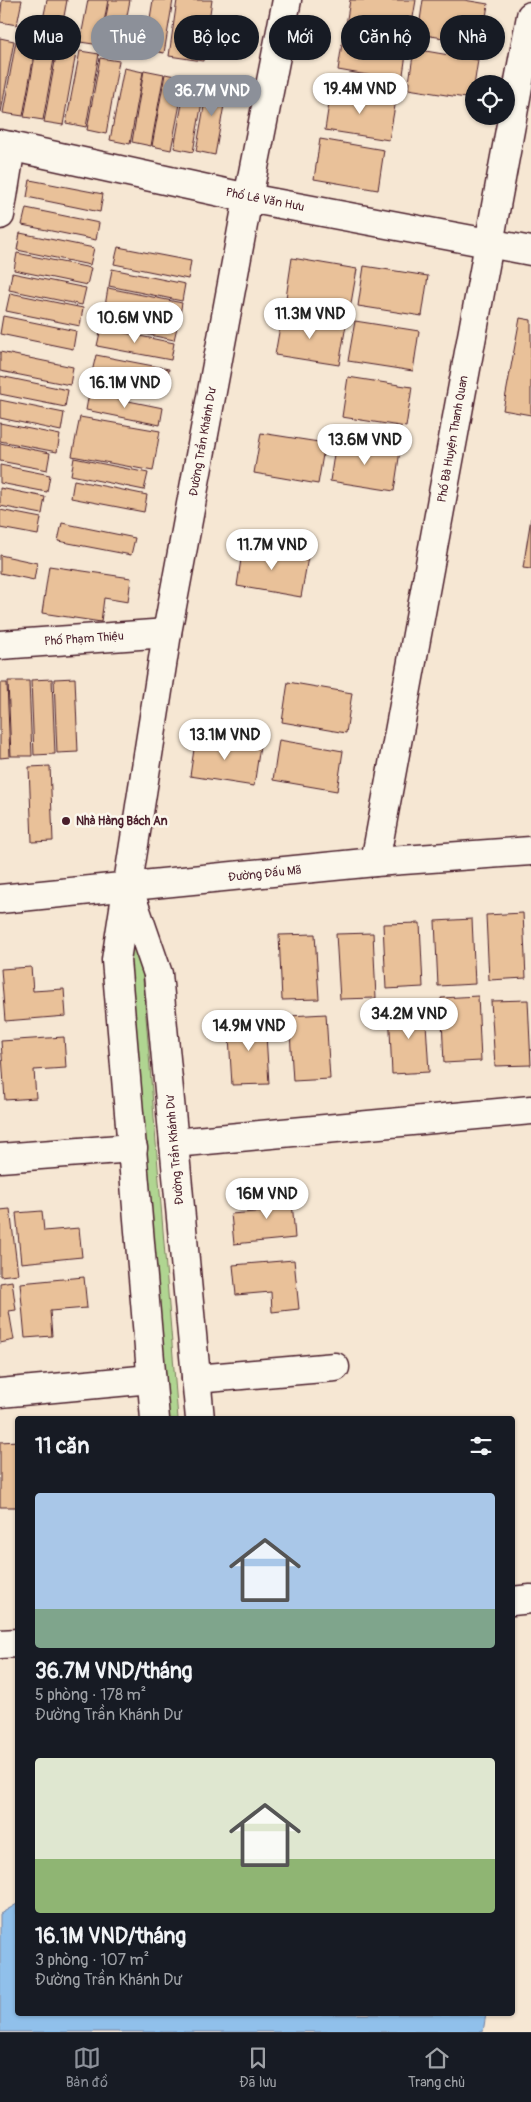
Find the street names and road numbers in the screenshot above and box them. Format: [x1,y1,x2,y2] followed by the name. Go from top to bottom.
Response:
[224,184,306,215] street label: Phố Lê Văn Hưu
[433,374,472,504] street label: Phố Bà Huyện Thanh Quan
[184,385,220,497] street label: Đường Trần Khánh Dư
[44,628,124,649] street label: Phố Phạm Thiệu
[227,862,303,885] street label: Đường Đấu Mã
[161,1094,187,1206] street label: Đường Trần Khánh Dư

